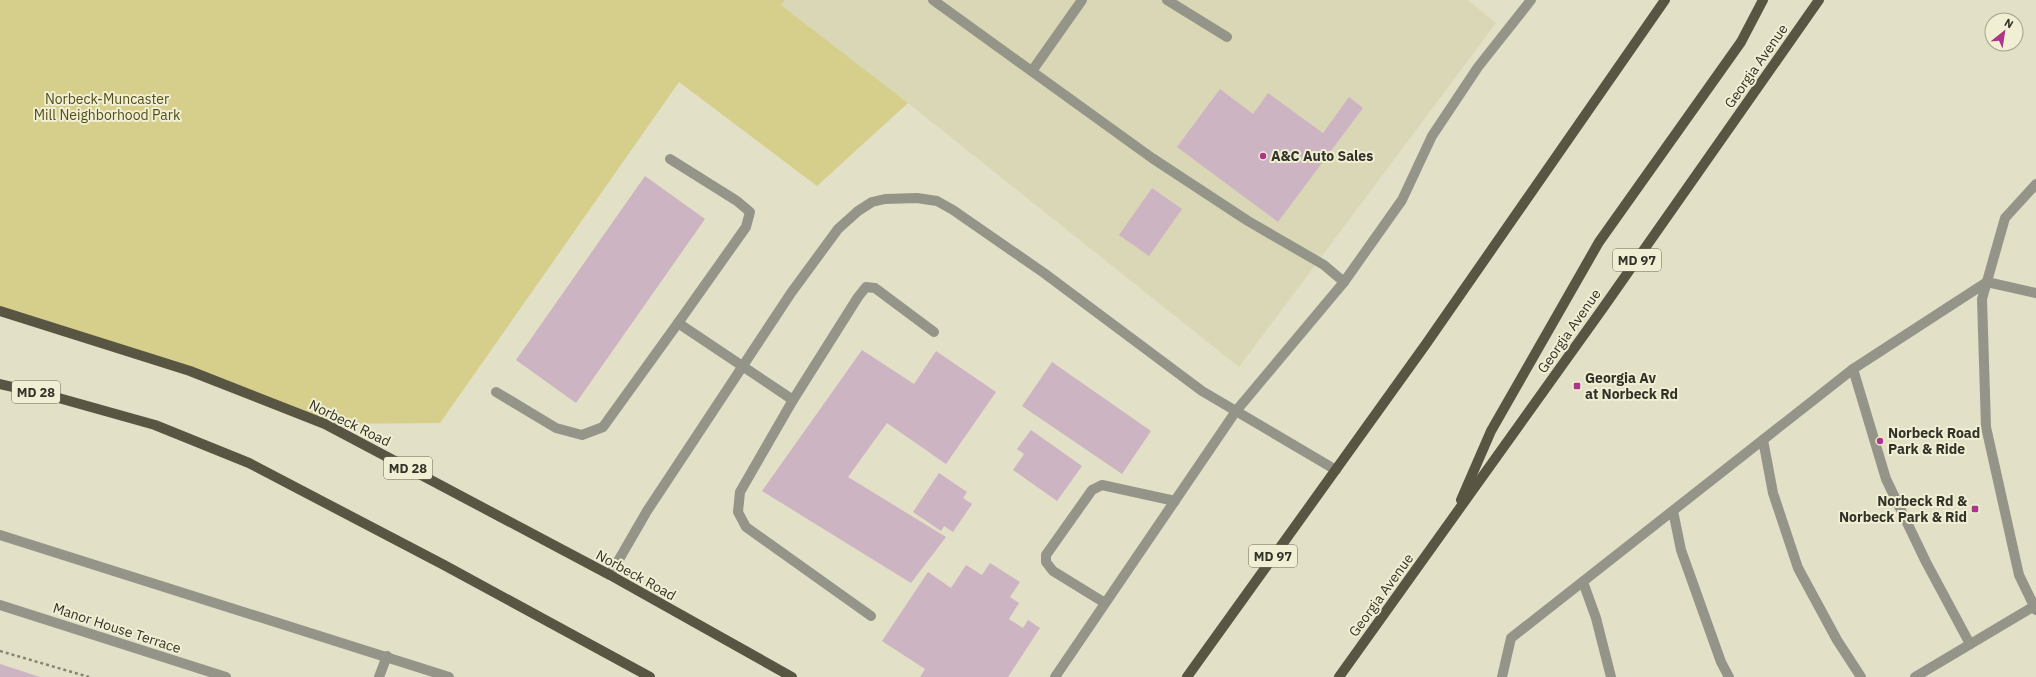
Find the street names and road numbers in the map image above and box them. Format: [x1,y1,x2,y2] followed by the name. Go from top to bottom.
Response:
[1720,20,1792,112] street label: Georgia Avenue
[1613,249,1661,271] road number: MD 97
[1533,285,1605,377] street label: Georgia Avenue
[12,381,60,403] road number: MD 28
[306,395,394,451] street label: Norbeck Road
[384,457,432,479] road number: MD 28
[1249,545,1297,567] road number: MD 97
[593,546,679,604] street label: Norbeck Road
[1345,550,1417,640] street label: Georgia Avenue
[51,599,184,657] street label: Manor House Terrace

